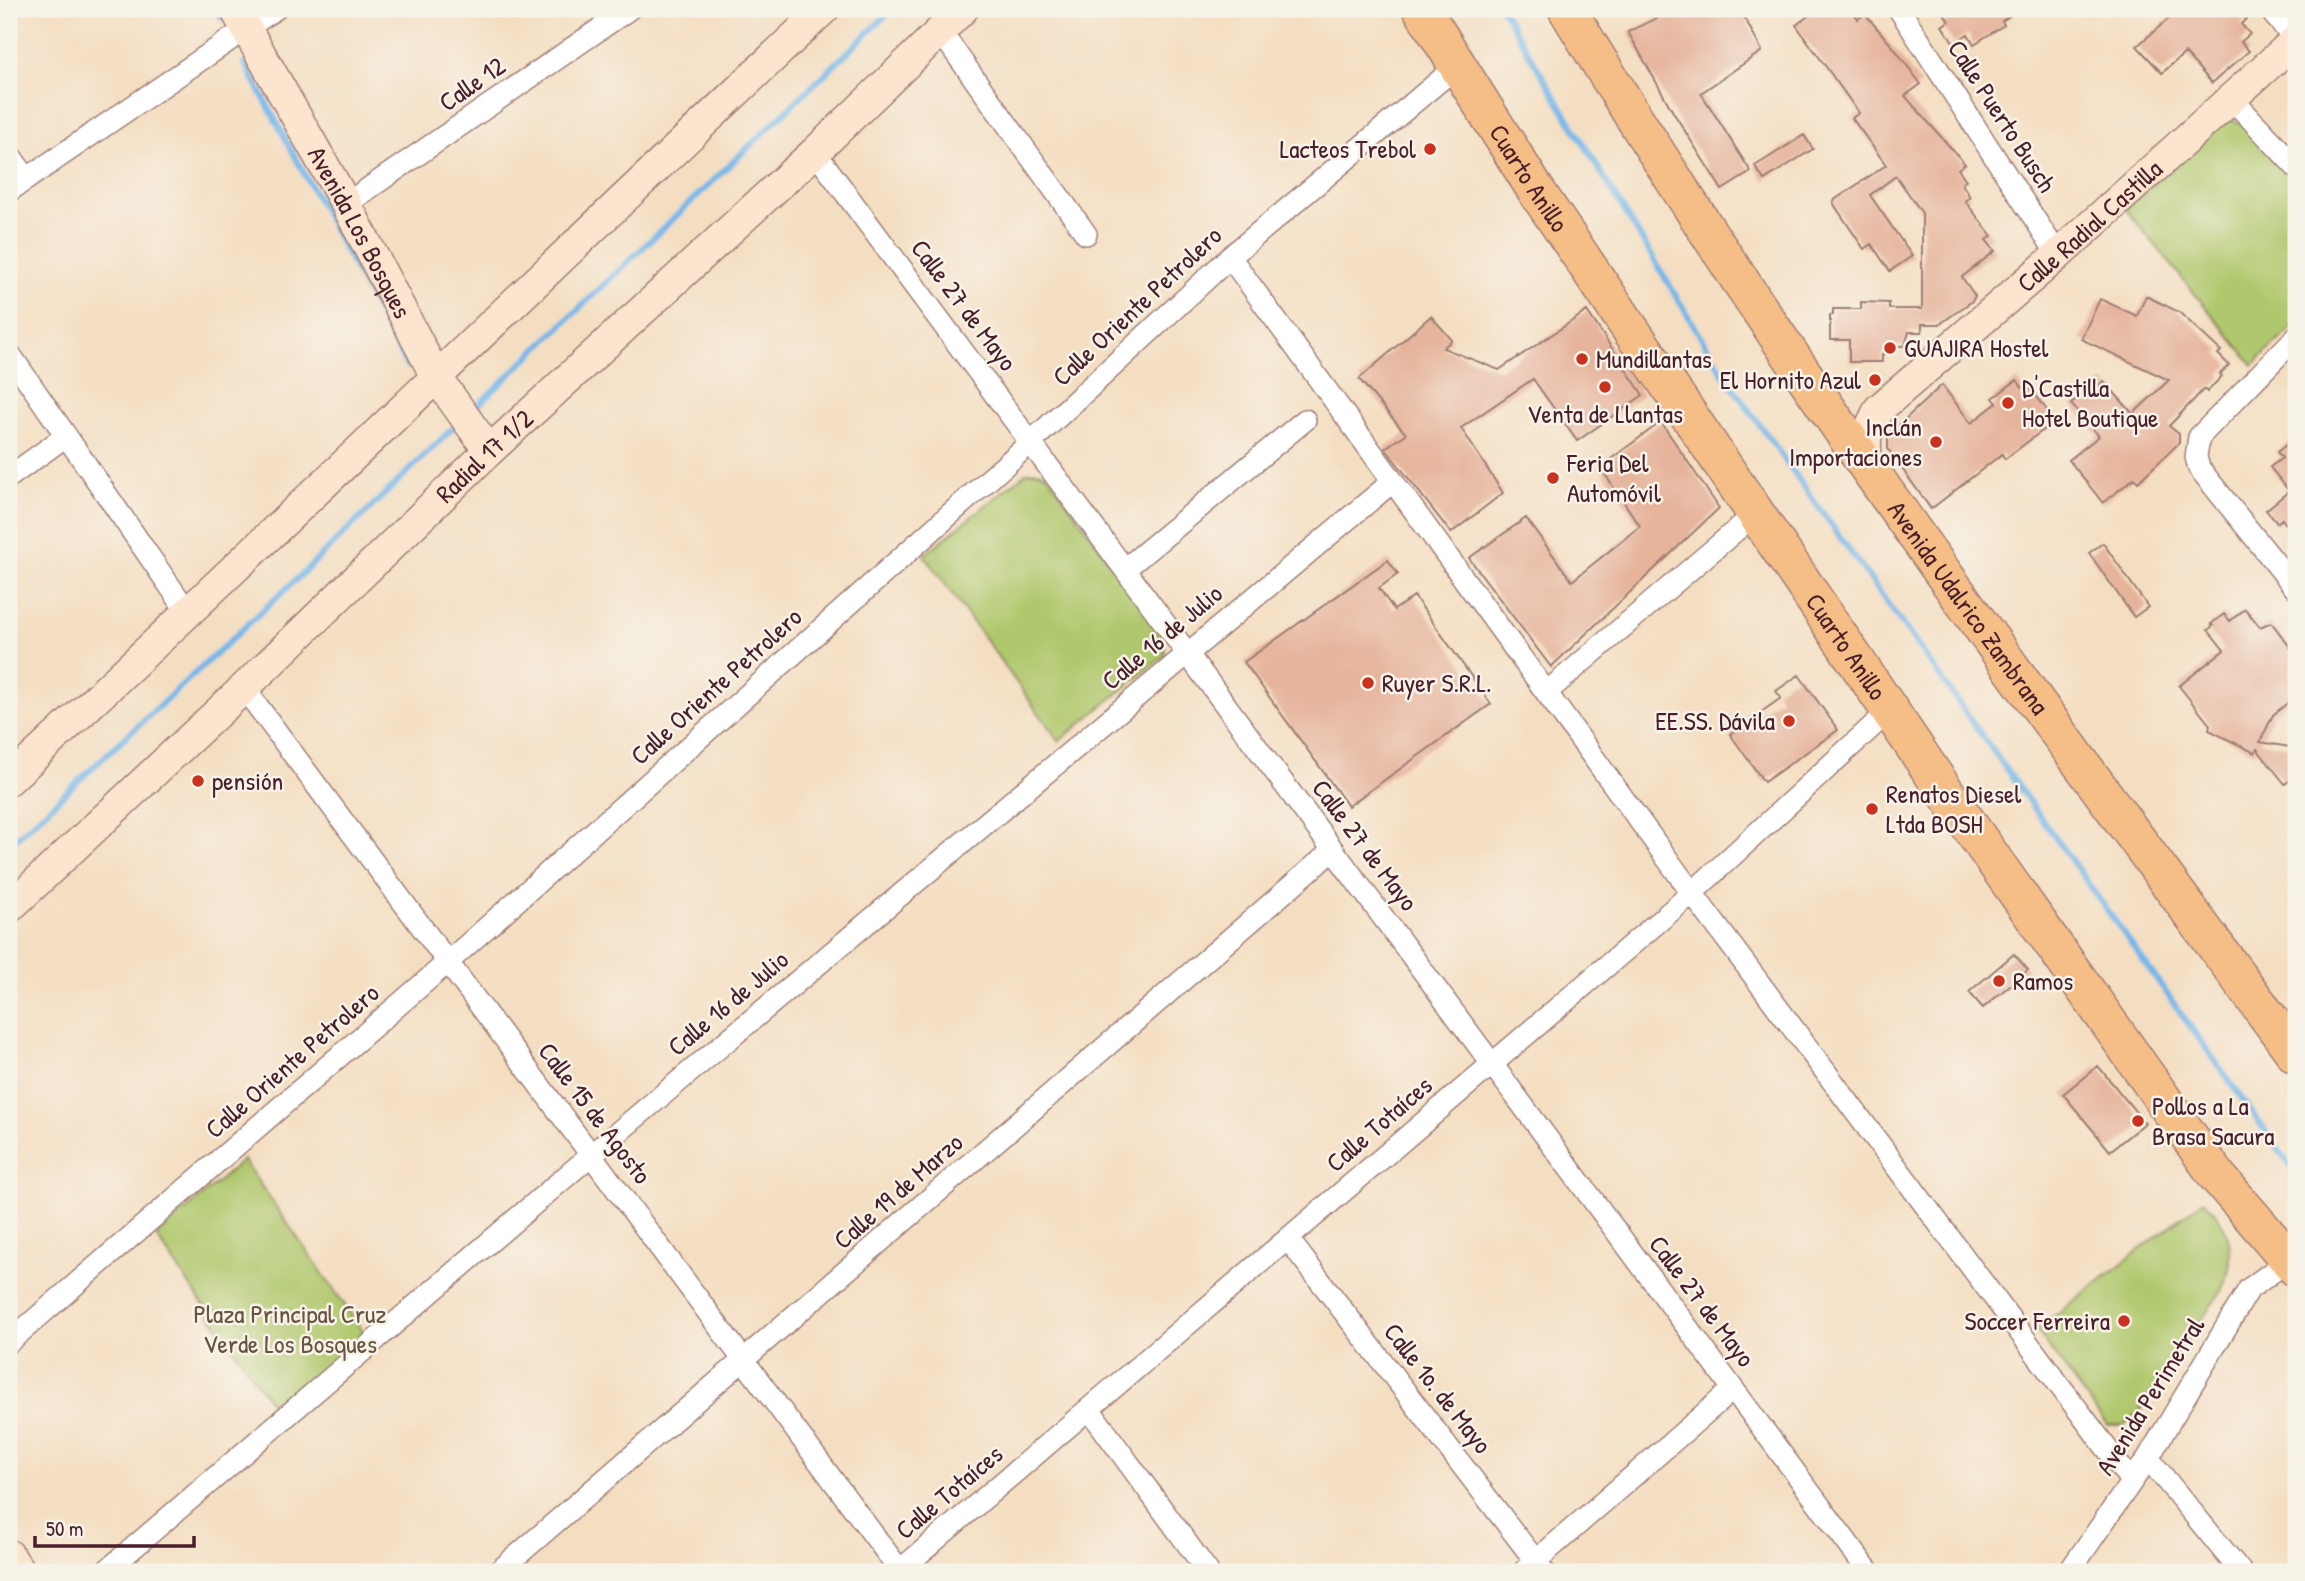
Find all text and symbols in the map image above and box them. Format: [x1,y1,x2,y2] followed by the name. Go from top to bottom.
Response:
[1940,33,2065,199] street label: Calle Puerto Busch
[432,48,512,119] street label: Calle 12
[1481,117,1577,239] street label: Cuarto Anillo
[1280,131,1416,166] place label: Lacteos Trebol
[300,140,420,324] street label: Avenida Los Bosques
[1422,141,1438,157] marker: Lacteos Trebol
[2009,151,2169,300] street label: Calle Radial Castilla
[1044,218,1229,393] street label: Calle Oriente Petrolero
[903,232,1026,378] street label: Calle 27 de Mayo
[1904,330,2049,365] place label: GUAJIRA Hostel
[1882,340,1898,356] marker: GUAJIRA Hostel
[1596,341,1712,376] place label: Mundillantas
[1574,351,1590,367] marker: Mundillantas
[1720,362,1861,397] place label: El Hornito Azul
[2022,370,2158,435] place label: D'Castilla Hotel Boutique
[1867,372,1883,388] marker: El Hornito Azul
[1597,379,1613,395] marker: Venta de Llantas
[2000,395,2016,411] marker: D'Castilla Hotel Boutique
[1527,396,1683,431] place label: Venta de Llantas
[428,401,540,510] street label: Radial 17 1/2
[1789,409,1922,474] place label: Inclán Importaciones
[1928,434,1944,450] marker: Inclán Importaciones
[1566,445,1661,510] place label: Feria Del Automóvil
[1545,470,1561,486] marker: Feria Del Automóvil
[1880,494,2057,721] street label: Avenida Udalrico Zambrana
[1094,576,1229,697] street label: Calle 16 de Julio
[1798,586,1896,707] street label: Cuarto Anillo
[622,599,809,772] street label: Calle Oriente Petrolero
[1382,665,1492,700] place label: Ruyer S.R.L.
[1360,675,1376,691] marker: Ruyer S.R.L.
[1655,703,1775,738] place label: EE.SS. Dávila
[1781,713,1797,729] marker: EE.SS. Dávila
[212,763,283,798] place label: pensión
[1304,772,1427,918] street label: Calle 27 de Mayo
[190,773,206,789] marker: pensión
[1886,776,2021,841] place label: Renatos Diesel Ltda BOSH
[1864,801,1880,817] marker: Renatos Diesel Ltda BOSH
[660,942,795,1063] street label: Calle 16 de Julio
[2013,963,2073,998] place label: Ramos
[1991,973,2007,989] marker: Ramos
[197,975,386,1146] street label: Calle Oriente Petrolero
[531,1035,660,1191] street label: Calle 15 de Agosto
[1318,1068,1439,1179] street label: Calle Totaíces
[2152,1088,2274,1153] place label: Pollos a La Brasa Sacura
[2130,1113,2146,1129] marker: Pollos a La Brasa Sacura
[826,1125,970,1257] street label: Calle 19 de Marzo
[1641,1228,1764,1374] street label: Calle 27 de Mayo
[194,1296,386,1361] park label: Plaza Principal Cruz Verde Los Bosques
[1965,1303,2110,1338] place label: Soccer Ferreira
[2087,1310,2212,1481] street label: Avenida Perimetral
[2116,1313,2132,1329] marker: Soccer Ferreira
[1376,1315,1501,1460] street label: Calle 1o. de Mayo
[888,1436,1010,1547] street label: Calle Totaíces
[35,1504,194,1548] scale bar
[46,1514,83,1543] text: 50 m

